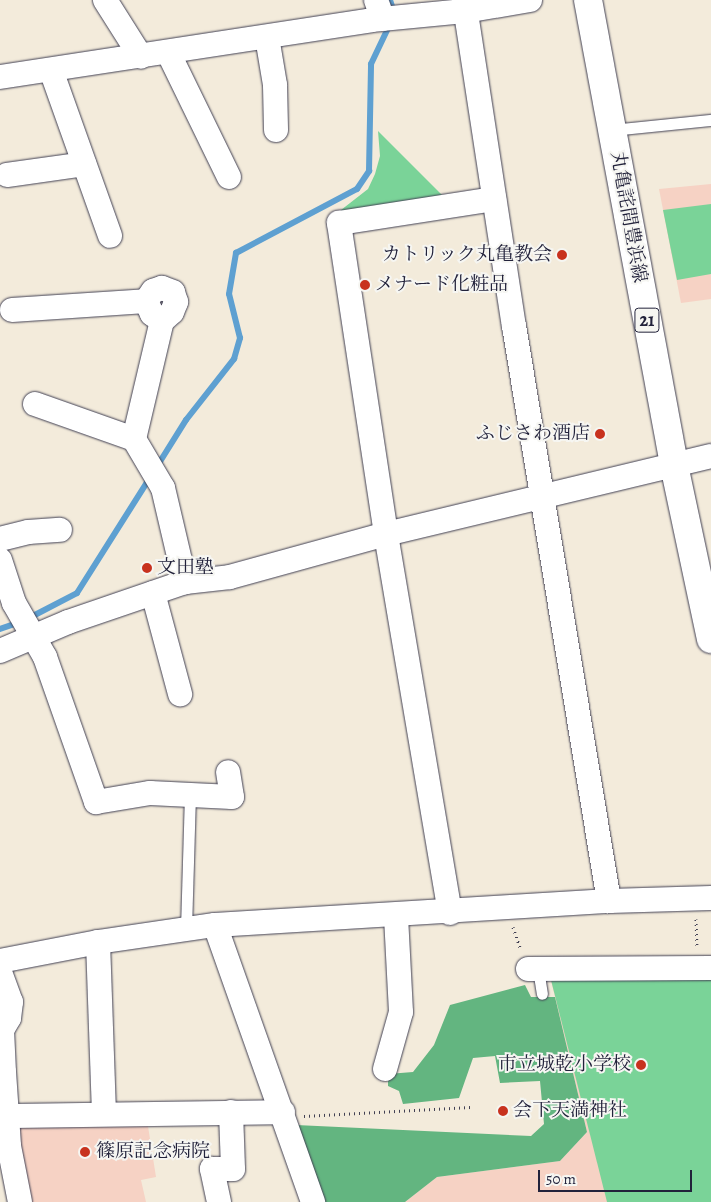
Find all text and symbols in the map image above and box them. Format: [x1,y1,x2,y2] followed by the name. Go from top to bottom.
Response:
[605,150,651,284] street label: 丸亀詫間豊浜線
[381,244,552,266] place label: カトリック丸亀教会
[556,249,568,261] marker: カトリック丸亀教会
[375,274,508,296] place label: メナード化粧品
[359,279,371,291] marker: メナード化粧品
[633,304,661,336] road number: 21
[476,423,590,445] place label: ふじさわ酒店
[594,428,606,440] marker: ふじさわ酒店
[157,557,214,579] place label: 文田塾
[141,562,153,574] marker: 文田塾
[498,1054,631,1076] place label: 市立城乾小学校
[635,1059,647,1071] marker: 市立城乾小学校
[513,1100,627,1122] place label: 会下天満神社
[497,1105,509,1117] marker: 会下天満神社
[96,1141,210,1163] place label: 篠原記念病院
[78,1145,92,1159] marker: 篠原記念病院
[541,1160,695,1192] scale bar
[546,1169,576,1189] text: 50 m

